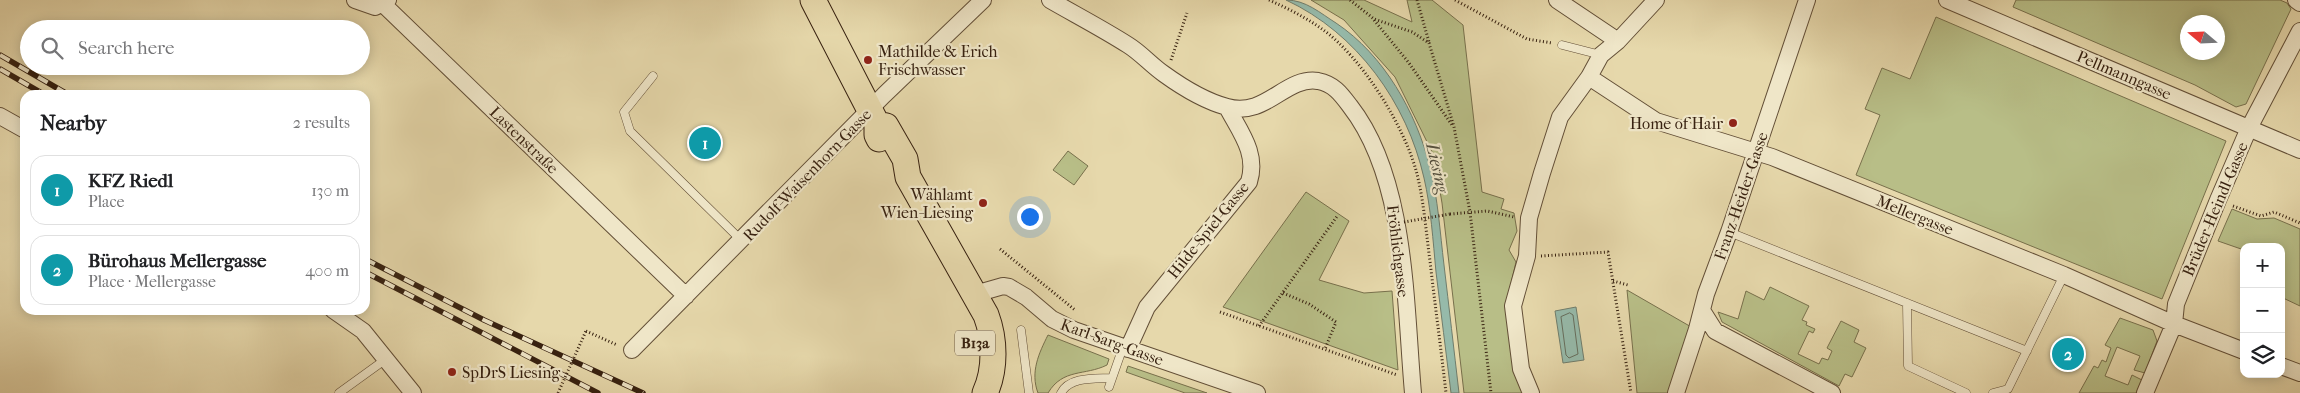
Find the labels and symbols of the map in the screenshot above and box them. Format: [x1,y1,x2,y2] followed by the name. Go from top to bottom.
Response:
[2180,15,2225,60] north arrow
[878,42,998,79] place label: Mathilde & Erich Frischwasser
[2074,47,2174,104] street label: Pellmanngasse
[862,54,874,66] marker: Mathilde & Erich Frischwasser
[486,102,562,178] street label: Lastenstraße
[739,105,875,245] street label: Rudolf-Waisenhorn-Gasse
[1630,114,1723,133] place label: Home of Hair
[1727,117,1739,129] marker: Home of Hair
[689,124,721,162] pin: 1
[1710,129,1772,263] street label: Franz-Heider-Gasse
[1421,139,1453,196] water label: Liesing
[2178,139,2252,279] street label: Brüder-Heindl-Gasse
[1163,178,1253,282] street label: Hilde-Spiel-Gasse
[880,185,973,222] place label: Wählamt Wien-Liesing
[1874,191,1956,239] street label: Mellergasse
[977,197,989,209] marker: Wählamt Wien-Liesing
[1017,204,1043,230] your location
[1383,204,1413,298] street label: Fröhlichgasse
[1058,315,1166,369] street label: Karl-Sarg-Gasse
[955,330,995,356] road number: B13a
[2052,335,2084,373] pin: 2
[462,363,560,382] place label: SpDrS Liesing
[446,366,458,378] marker: SpDrS Liesing

